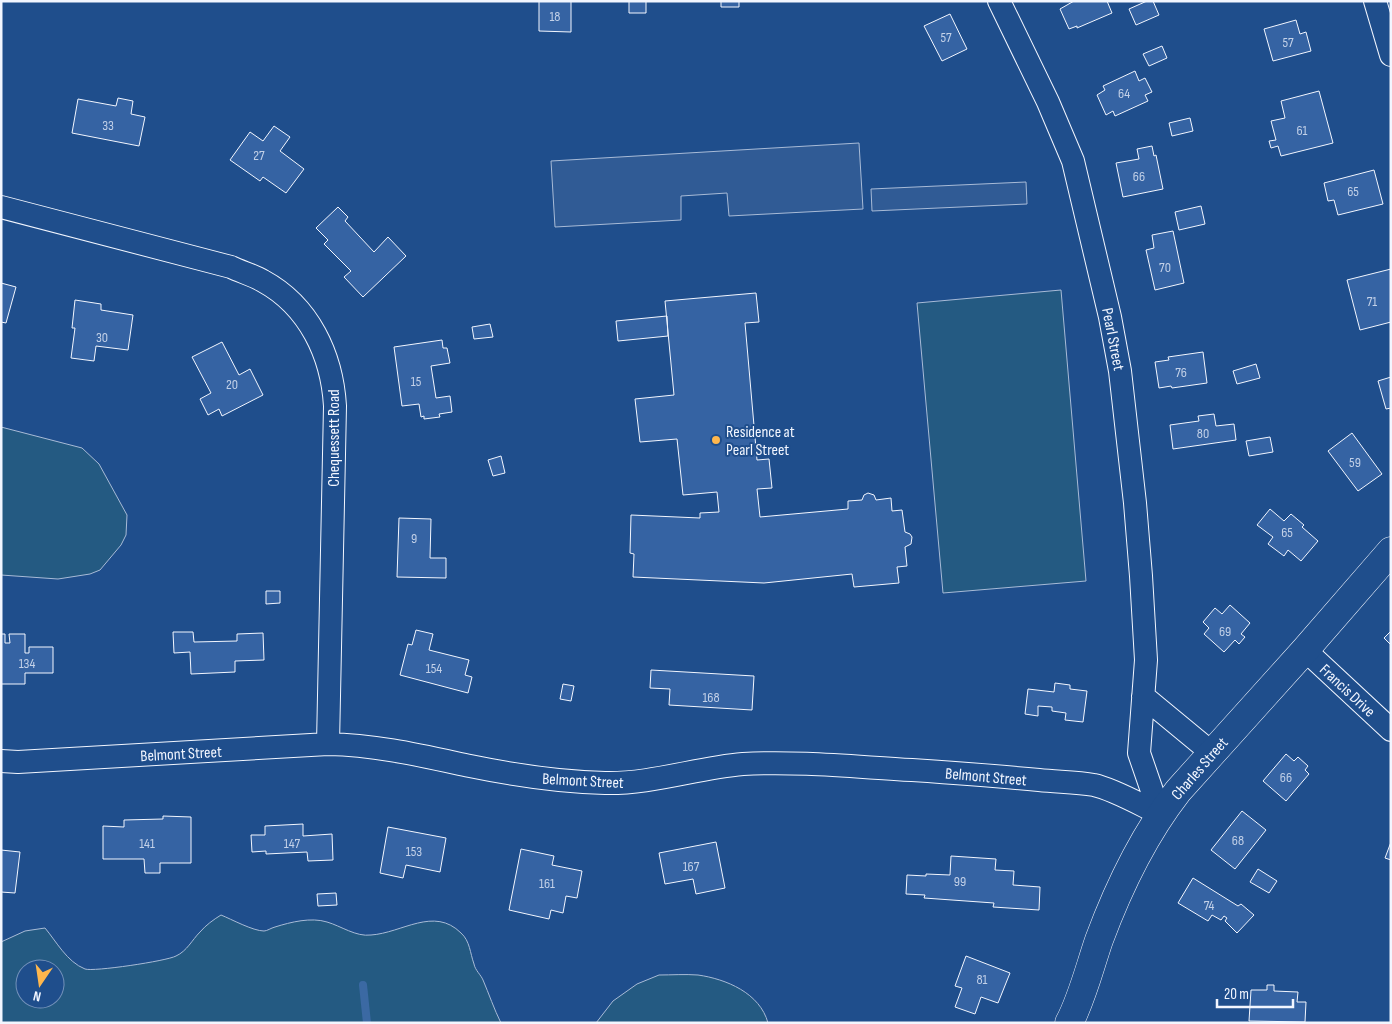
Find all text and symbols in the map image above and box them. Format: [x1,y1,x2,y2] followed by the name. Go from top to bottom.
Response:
[549,8,561,25] house number: 18
[940,29,952,46] house number: 57
[1282,34,1294,51] house number: 57
[1118,85,1130,102] house number: 64
[102,117,114,134] house number: 33
[1296,122,1308,139] house number: 61
[253,147,265,164] house number: 27
[1133,168,1145,185] house number: 66
[1347,183,1359,200] house number: 65
[1159,259,1171,276] house number: 70
[1367,293,1377,310] house number: 71
[1097,306,1128,372] street label: Pearl Street
[96,329,108,346] house number: 30
[1175,364,1187,381] house number: 76
[411,373,422,390] house number: 15
[226,376,238,393] house number: 20
[325,389,344,487] street label: Chequessett Road
[726,423,795,460] place label: Residence at Pearl Street
[1197,425,1209,442] house number: 80
[710,434,722,446] marker: Residence at Pearl Street
[1349,454,1361,471] house number: 59
[1281,524,1293,541] house number: 65
[411,530,417,547] house number: 9
[1219,623,1231,640] house number: 69
[19,655,35,672] house number: 134
[426,660,442,677] house number: 154
[1315,661,1379,722] street label: Francis Drive
[702,689,720,706] house number: 168
[1168,734,1233,804] street label: Charles Street
[140,743,222,766] street label: Belmont Street
[944,764,1027,791] street label: Belmont Street
[1280,769,1292,786] house number: 66
[542,770,624,793] street label: Belmont Street
[1232,832,1244,849] house number: 68
[139,835,155,852] house number: 141
[284,835,301,852] house number: 147
[406,843,422,860] house number: 153
[683,858,700,875] house number: 167
[954,873,966,890] house number: 99
[539,875,555,892] house number: 161
[1204,897,1215,914] house number: 74
[15,959,65,1009] north arrow
[976,971,988,988] house number: 81
[1217,976,1293,1008] scale bar
[1224,985,1249,1004] text: 20 m
[32,987,43,1005] text: N

